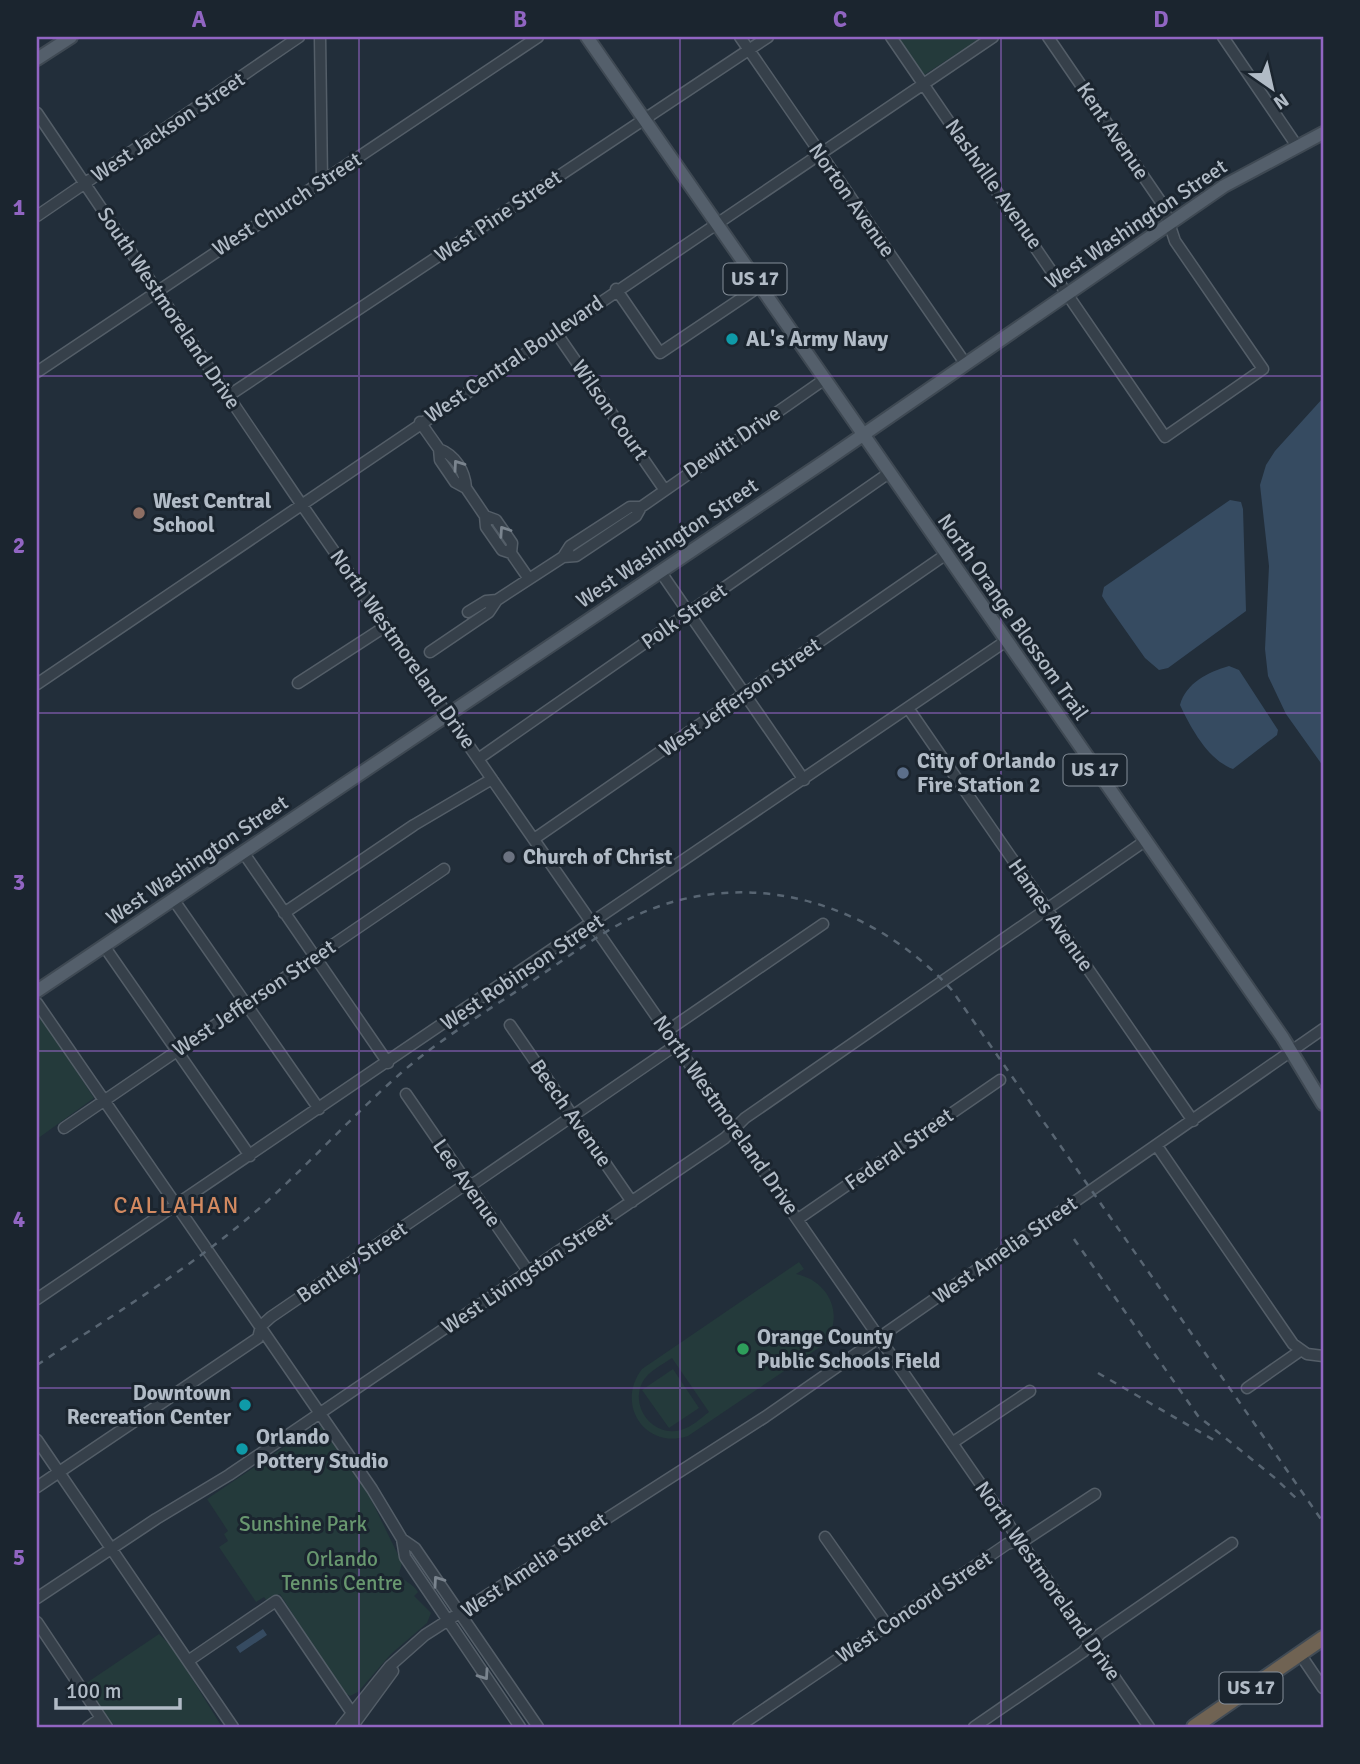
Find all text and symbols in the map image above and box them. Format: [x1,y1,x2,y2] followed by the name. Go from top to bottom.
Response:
[192,5,207,34] text: A
[513,5,527,34] text: B
[833,5,847,34] text: C
[1153,5,1169,34] text: D
[1238,52,1308,122] north arrow
[86,66,250,188] street label: West Jackson Street
[1071,77,1155,185] street label: Kent Avenue
[1269,88,1293,115] text: N
[939,114,1049,254] street label: Nashville Avenue
[803,138,901,262] street label: Norton Avenue
[208,146,366,262] street label: West Church Street
[1040,153,1232,295] street label: West Washington Street
[430,164,566,268] street label: West Pine Street
[13,193,25,222] text: 1
[92,202,246,414] street label: South Westmoreland Drive
[724,264,786,294] road number: US 17
[420,290,608,428] street label: West Central Boulevard
[746,326,889,352] place label: AL's Army Navy
[724,331,740,347] marker: AL's Army Navy
[566,355,654,465] street label: Wilson Court
[679,400,785,484] street label: Dewitt Drive
[453,460,466,473] one-way arrow
[571,472,763,614] street label: West Washington Street
[153,488,272,538] place label: West Central School
[131,505,147,521] marker: West Central School
[932,509,1094,725] street label: North Orange Blossom Trail
[499,526,512,539] one-way arrow
[13,531,25,560] text: 2
[324,544,482,754] street label: North Westmoreland Drive
[636,577,732,655] street label: Polk Street
[654,632,826,762] street label: West Jefferson Street
[917,748,1056,798] place label: City of Orlando Fire Station 2
[1064,754,1126,786] road number: US 17
[895,765,911,781] marker: City of Orlando Fire Station 2
[101,789,293,931] street label: West Washington Street
[523,844,672,870] place label: Church of Christ
[501,849,517,865] marker: Church of Christ
[1003,854,1099,976] street label: Hames Avenue
[13,868,25,897] text: 3
[436,908,608,1036] street label: West Robinson Street
[168,934,340,1062] street label: West Jefferson Street
[647,1010,805,1220] street label: North Westmoreland Drive
[524,1054,618,1172] street label: Beech Avenue
[840,1102,958,1196] street label: Federal Street
[427,1134,507,1232] street label: Lee Avenue
[928,1190,1082,1310] street label: West Amelia Street
[114,1191,240,1220] district label: CALLAHAN
[13,1205,25,1234] text: 4
[437,1206,617,1340] street label: West Livingston Street
[292,1216,412,1308] street label: Bentley Street
[757,1324,940,1374] place label: Orange County Public Schools Field
[735,1341,751,1357] marker: Orange County Public Schools Field
[67,1380,232,1430] place label: Downtown Recreation Center
[237,1397,253,1413] marker: Downtown Recreation Center
[256,1424,389,1474] place label: Orlando Pottery Studio
[234,1441,250,1457] marker: Orlando Pottery Studio
[969,1476,1127,1686] street label: North Westmoreland Drive
[456,1507,612,1623] street label: West Amelia Street
[239,1511,367,1537] park label: Sunshine Park
[13,1543,25,1572] text: 5
[831,1545,997,1669] street label: West Concord Street
[281,1546,403,1596] park label: Orlando Tennis Centre
[434,1576,446,1589] one-way arrow
[56,1666,180,1710] scale bar
[476,1667,488,1680] one-way arrow
[1220,1672,1282,1704] road number: US 17
[66,1678,121,1704] text: 100 m

